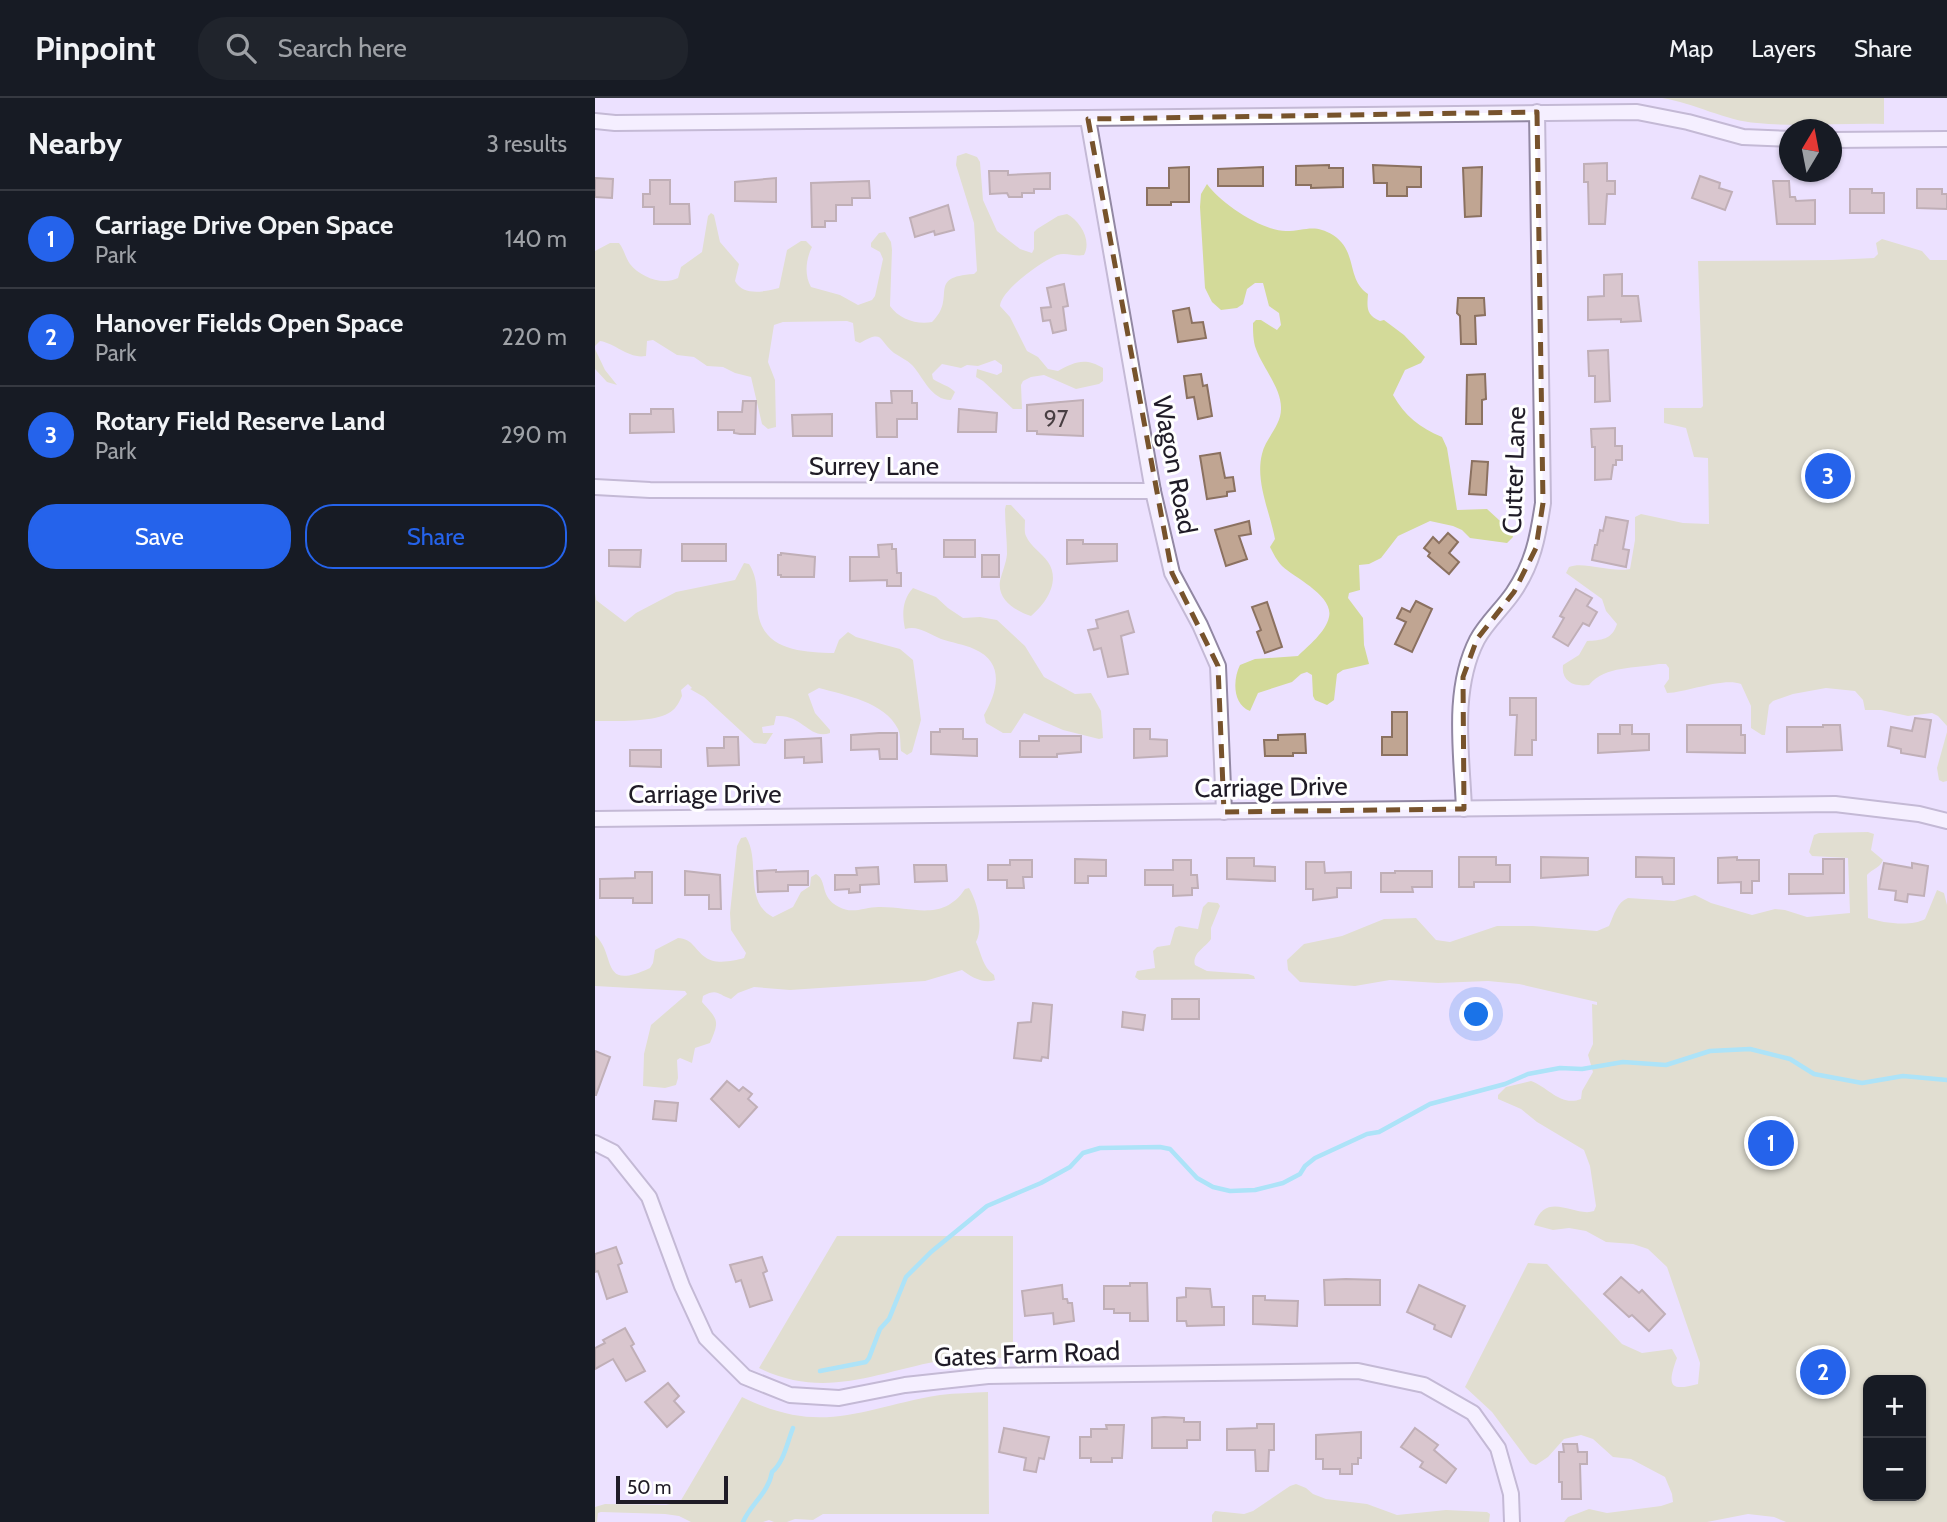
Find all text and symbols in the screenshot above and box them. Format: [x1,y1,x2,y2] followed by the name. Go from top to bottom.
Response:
[198,17,688,80] search box
[35,28,156,68] text: Pinpoint
[222,29,260,67] icon: search
[278,32,407,64] text: Search here
[1669,34,1713,63] text: Map
[1751,34,1816,63] text: Layers
[1854,34,1912,63] text: Share
[1779,119,1842,182] north arrow
[28,125,122,162] text: Nearby
[486,130,567,158] text: 3 results
[95,209,393,241] text: Carriage Drive Open Space
[47,225,55,253] text: 1
[505,225,567,253] text: 140 m
[95,241,136,269] text: Park
[95,307,404,339] text: Hanover Fields Open Space
[45,323,57,351] text: 2
[501,323,567,351] text: 220 m
[95,339,136,367] text: Park
[1146,393,1204,537] street label: Wagon Road
[95,405,385,437] text: Rotary Field Reserve Land
[1044,405,1069,433] house number: 97
[1496,406,1532,534] street label: Cutter Lane
[45,421,57,449] text: 3
[500,421,567,449] text: 290 m
[95,437,136,465] text: Park
[809,450,939,482] street label: Surrey Lane
[1805,450,1851,502] pin: 3
[28,504,291,569] button: Save
[305,504,567,569] button: Share
[1194,770,1348,804] street label: Carriage Drive
[628,778,782,810] street label: Carriage Drive
[1459,997,1493,1031] your location
[1748,1117,1794,1169] pin: 1
[933,1335,1121,1373] street label: Gates Farm Road
[1800,1346,1846,1398] pin: 2
[1863,1375,1926,1501] map controls
[1863,1375,1926,1438] button: +
[1863,1438,1926,1501] button: −
[616,1473,728,1505] scale bar
[627,1476,671,1499] text: 50 m

